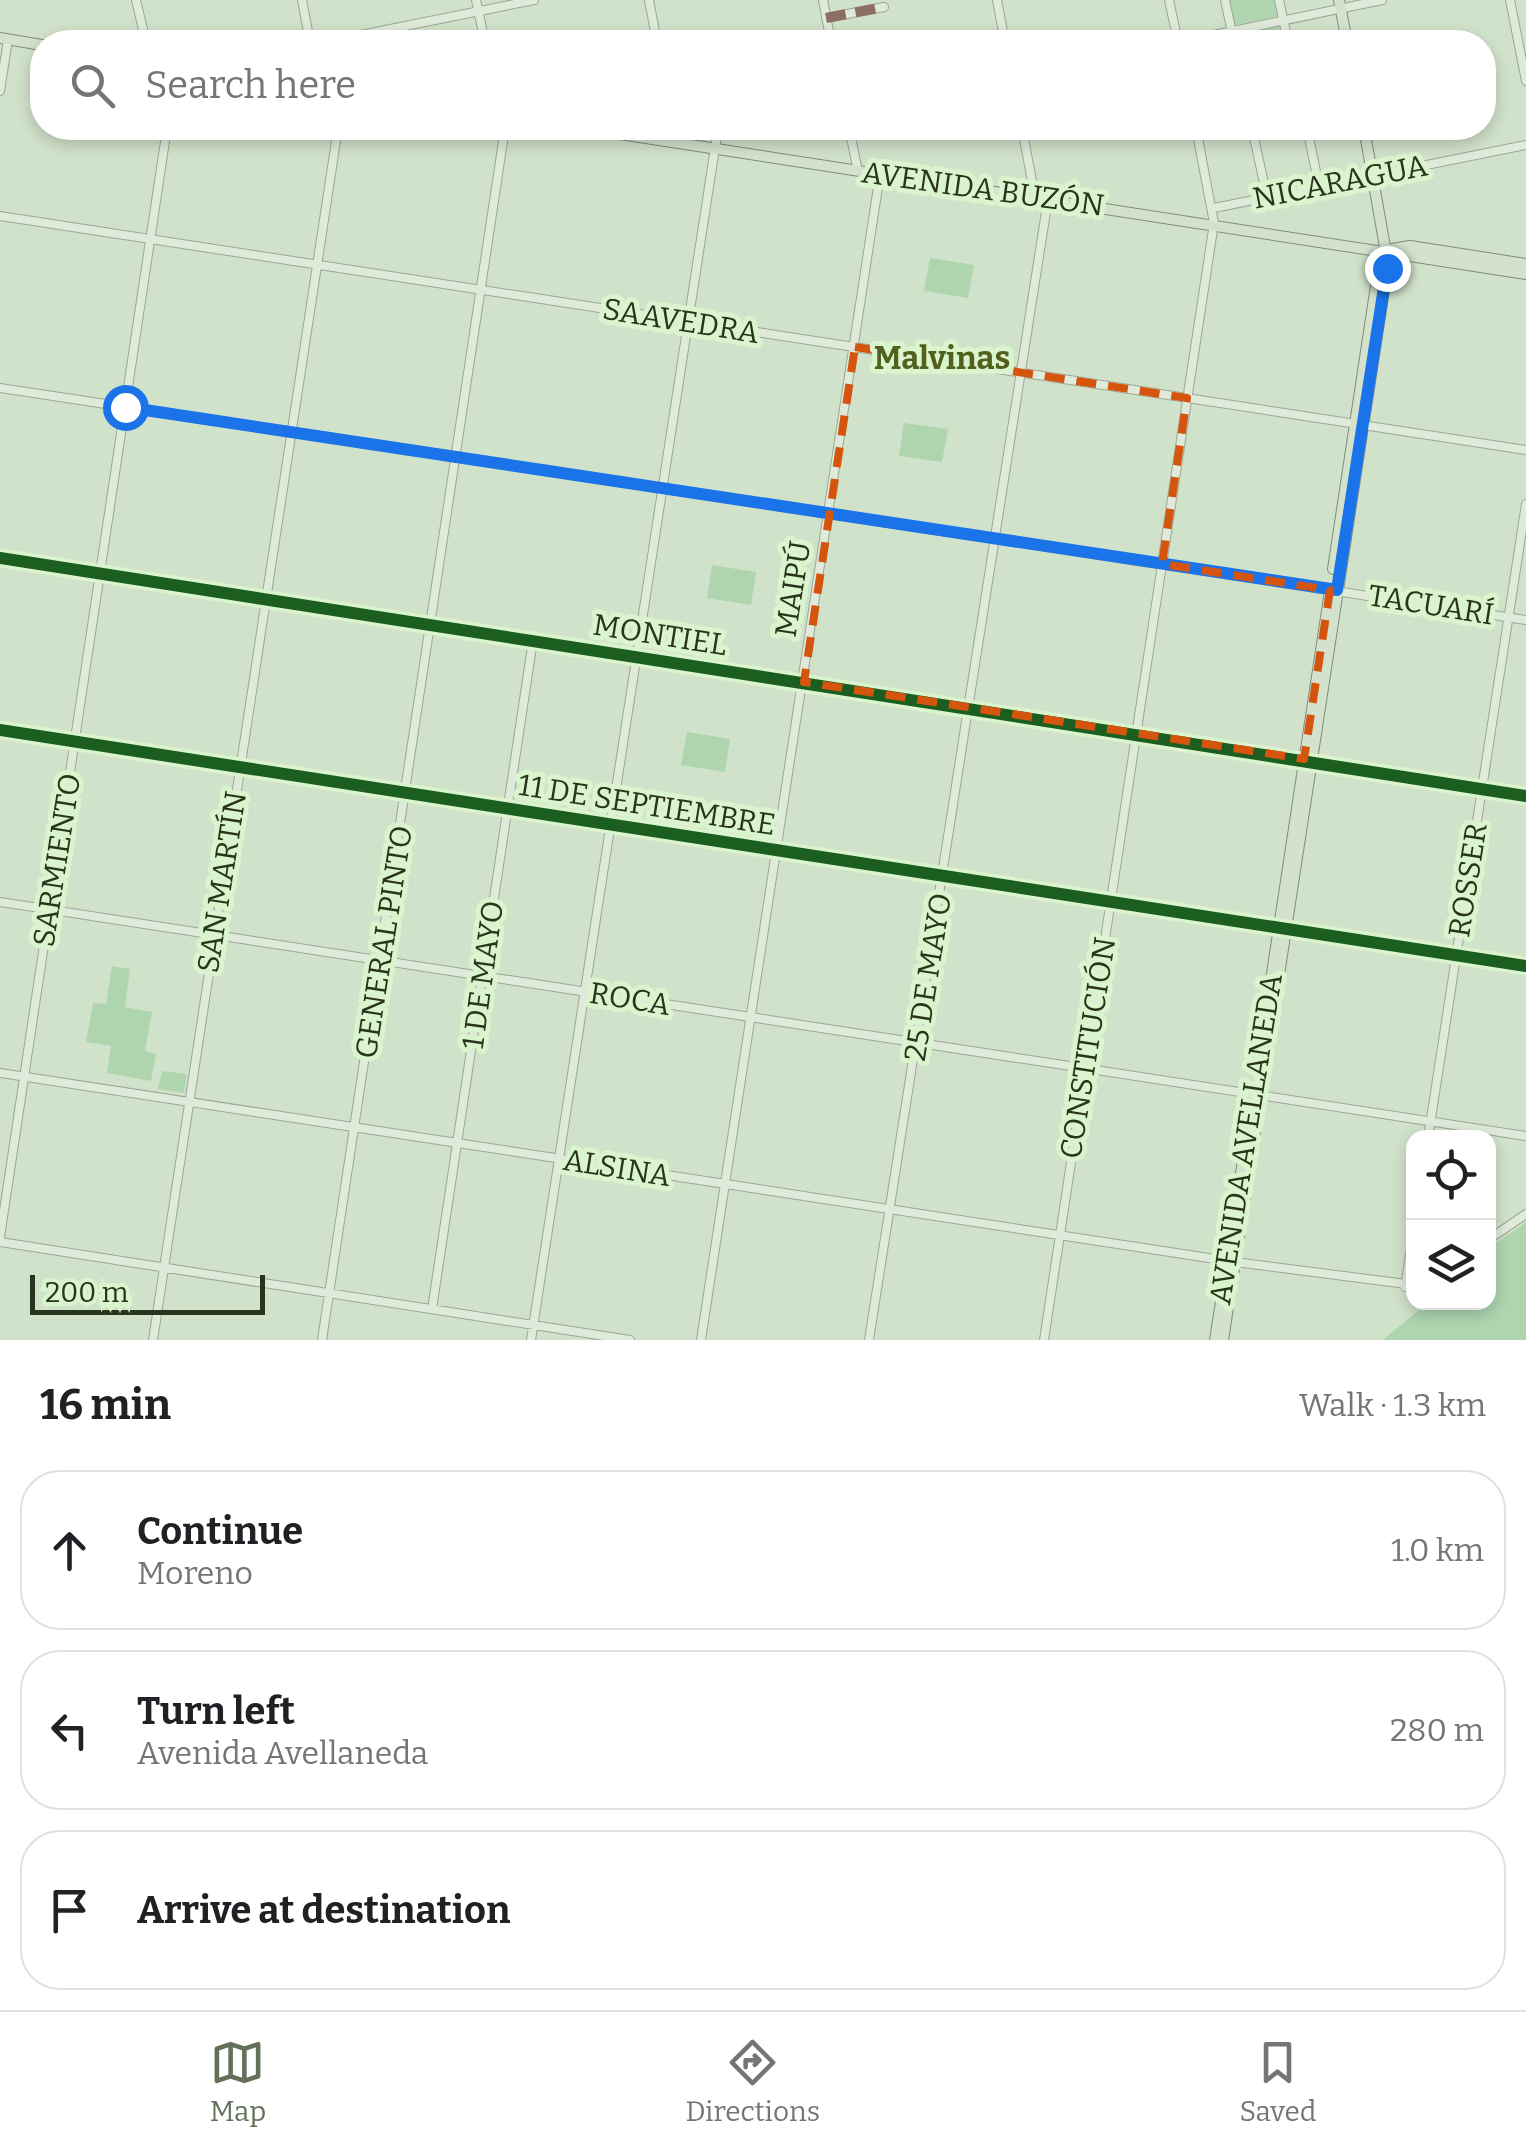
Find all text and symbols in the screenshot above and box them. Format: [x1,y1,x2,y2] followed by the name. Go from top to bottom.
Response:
[30,30,1496,140] search box
[65,58,120,113] icon: search
[145,62,356,108] text: Search here
[1250,147,1431,217] street label: NICARAGUA
[859,154,1107,224] street label: AVENIDA BUZÓN
[1365,246,1411,292] route end
[600,291,762,351] street label: SAAVEDRA
[874,339,1010,377] district label: Malvinas
[103,385,149,431] route start
[768,538,818,640] street label: MAIPÚ
[1366,577,1496,633] street label: TACUARÍ
[591,607,729,663] street label: MONTIEL
[516,767,778,843] street label: 11 DE SEPTIEMBRE
[26,771,88,949] street label: SARMIENTO
[190,789,254,975] street label: SAN MARTÍN
[1441,820,1495,940] street label: ROSSER
[348,823,420,1061] street label: GENERAL PINTO
[897,890,959,1064] street label: 25 DE MAYO
[455,899,511,1051] street label: 1 DE MAYO
[1053,935,1123,1161] street label: CONSTITUCIÓN
[1202,970,1290,1307] street label: AVENIDA AVELLANEDA
[587,975,674,1023] street label: ROCA
[1406,1130,1496,1310] map controls
[1406,1130,1496,1220] button: locate
[561,1142,674,1194] street label: ALSINA
[1406,1220,1496,1310] button: layers
[30,1270,265,1314] scale bar
[45,1276,128,1309] text: 200 m
[40,1380,171,1430] text: 16 min
[1299,1386,1486,1424] text: Walk · 1.3 km
[137,1508,303,1554] text: Continue
[42,1523,97,1578] icon: ahead
[1391,1531,1484,1569] text: 1.0 km
[137,1554,253,1592] text: Moreno
[137,1688,295,1734] text: Turn left
[42,1703,97,1758] icon: left
[1390,1711,1484,1749] text: 280 m
[137,1734,428,1772] text: Avenida Avellaneda
[42,1883,97,1938] icon: arrive
[137,1887,510,1933] text: Arrive at destination
[210,2035,266,2128] tab: Map
[685,2035,820,2128] tab: Directions
[1239,2035,1316,2128] tab: Saved

